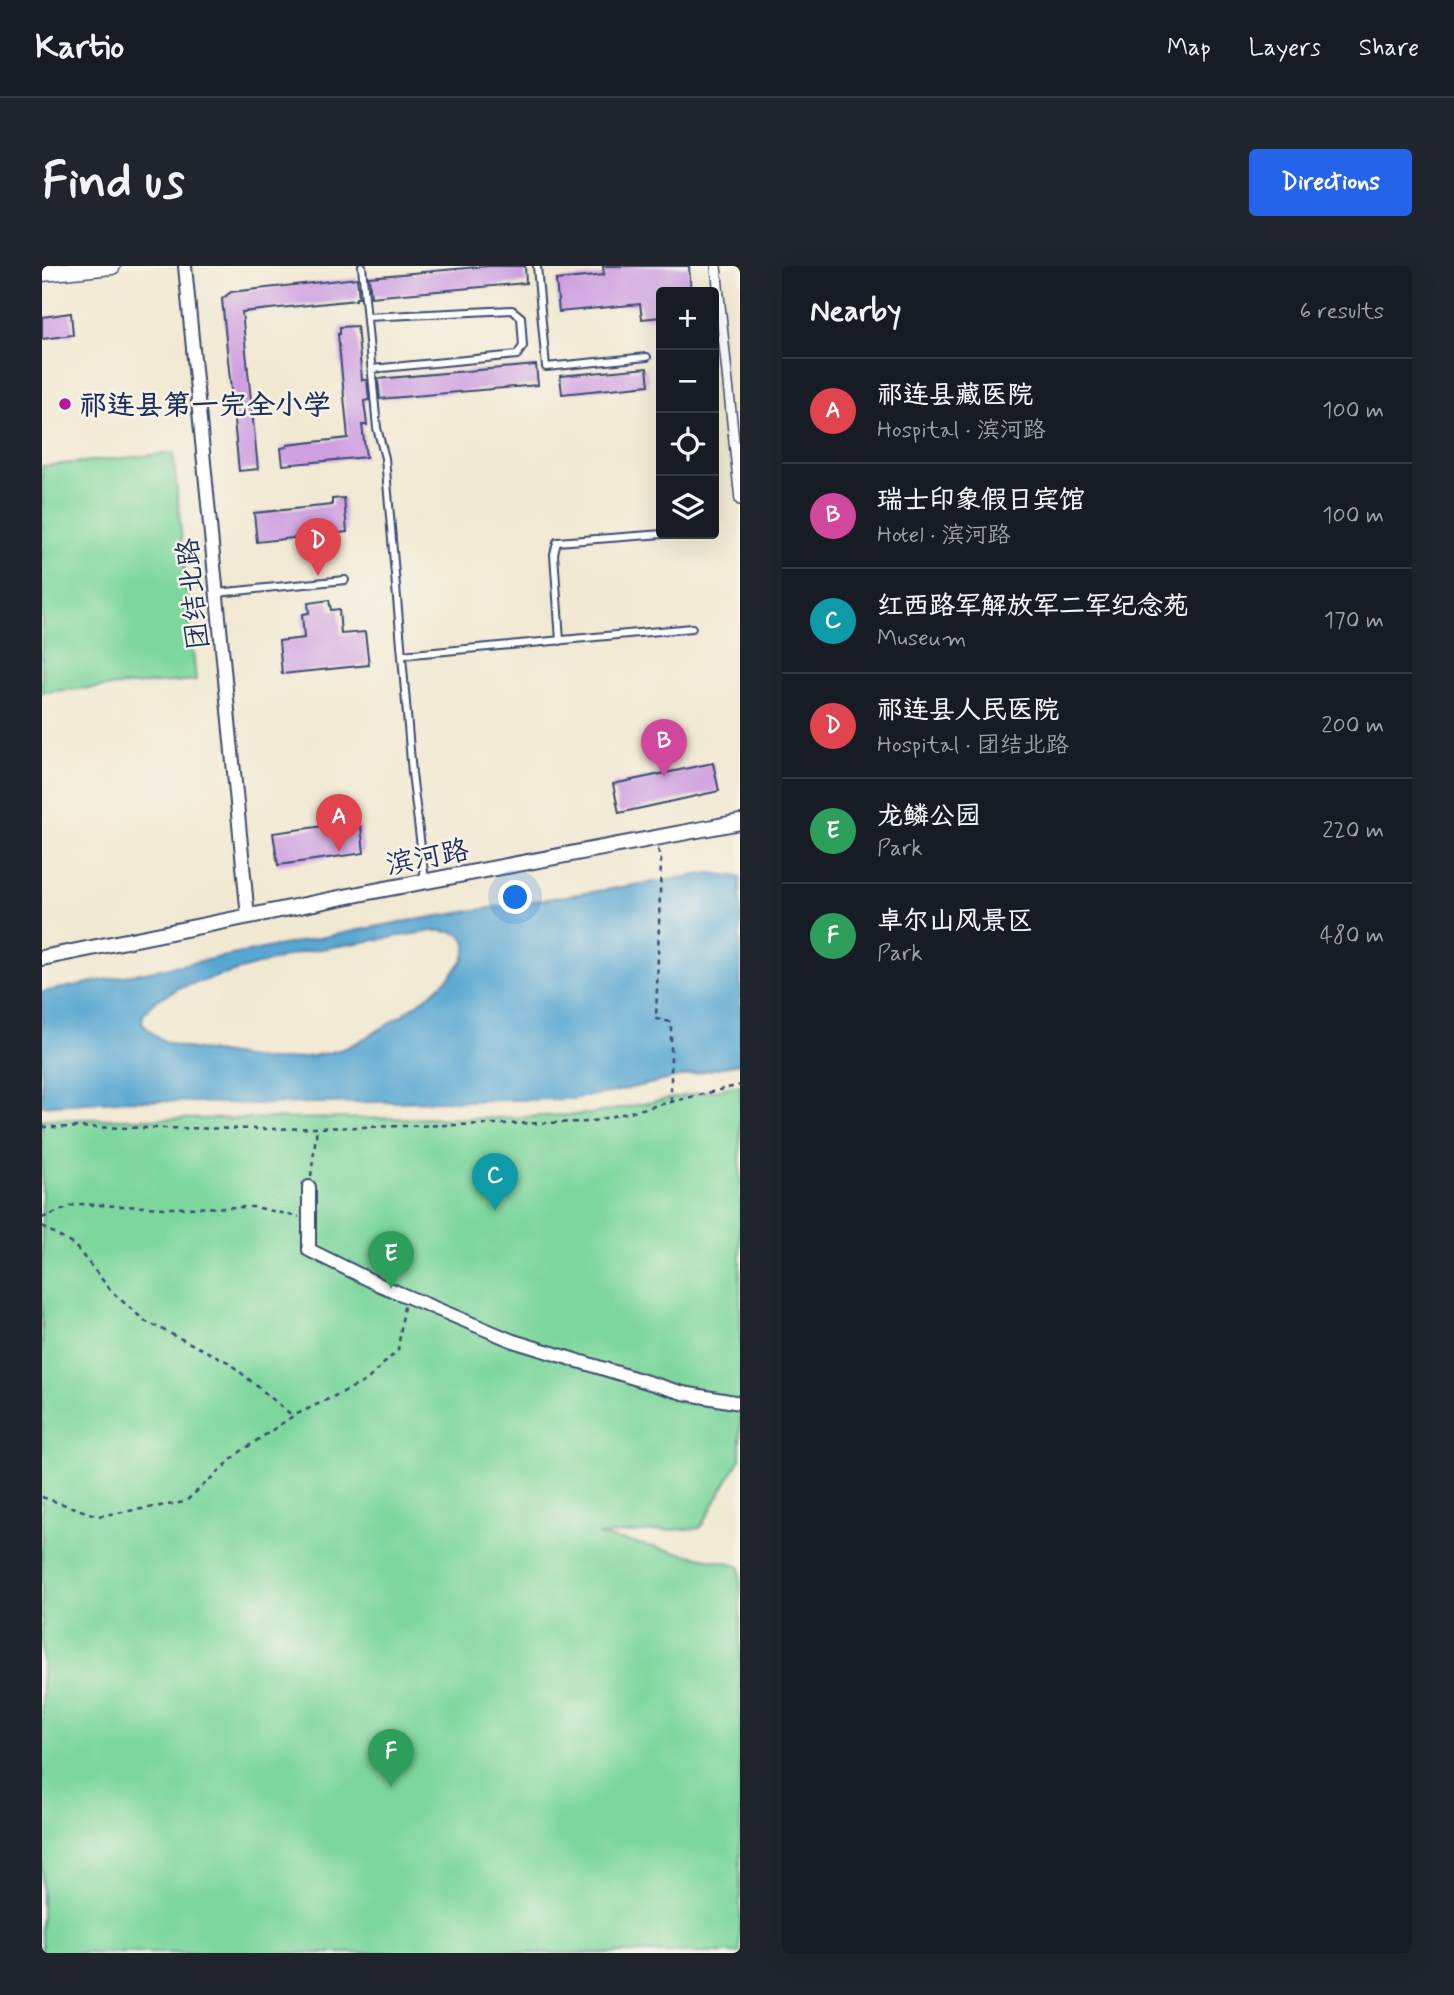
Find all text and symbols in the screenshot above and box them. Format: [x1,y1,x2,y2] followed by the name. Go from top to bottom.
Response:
[35,26,124,70] text: Kartio
[1167,33,1211,64] text: Map
[1249,33,1321,64] text: Layers
[1359,33,1419,64] text: Share
[1249,149,1412,216] button: Directions
[42,150,185,215] text: Find us
[656,287,719,539] map controls
[656,287,719,350] button: +
[810,292,901,331] text: Nearby
[1300,297,1384,327] text: 6 results
[656,350,719,413] button: −
[877,379,1033,413] text: 祁连县藏医院
[79,388,331,425] place label: 祁连县第一完全小学
[57,396,73,412] marker: 祁连县第一完全小学
[825,396,841,426] text: A
[1322,396,1384,426] text: 100 m
[656,413,719,476] button: locate
[877,416,1046,446] text: Hospital · 滨河路
[656,476,719,539] button: layers
[877,484,1085,518] text: 瑞士印象假日宾馆
[826,501,840,531] text: B
[1322,501,1384,531] text: 100 m
[295,518,341,576] pin: D
[877,521,1011,551] text: Hotel · 滨河路
[170,536,219,651] street label: 团结北路
[877,590,1189,624] text: 红西路军解放军二军纪念苑
[825,606,841,636] text: C
[1324,606,1384,636] text: 170 m
[877,624,966,654] text: Museum
[877,694,1059,728] text: 祁连县人民医院
[825,711,841,741] text: D
[1321,711,1384,741] text: 200 m
[641,719,687,777] pin: B
[877,731,1069,761] text: Hospital · 团结北路
[316,794,362,852] pin: A
[877,800,981,834] text: 龙鳞公园
[826,816,840,846] text: E
[1322,816,1384,846] text: 220 m
[383,832,472,885] street label: 滨河路
[877,834,923,864] text: Park
[498,880,532,914] your location
[877,905,1033,939] text: 卓尔山风景区
[827,921,839,951] text: F
[1320,921,1384,951] text: 480 m
[877,939,923,969] text: Park
[472,1153,518,1211] pin: C
[368,1231,414,1289] pin: E
[368,1729,414,1787] pin: F

